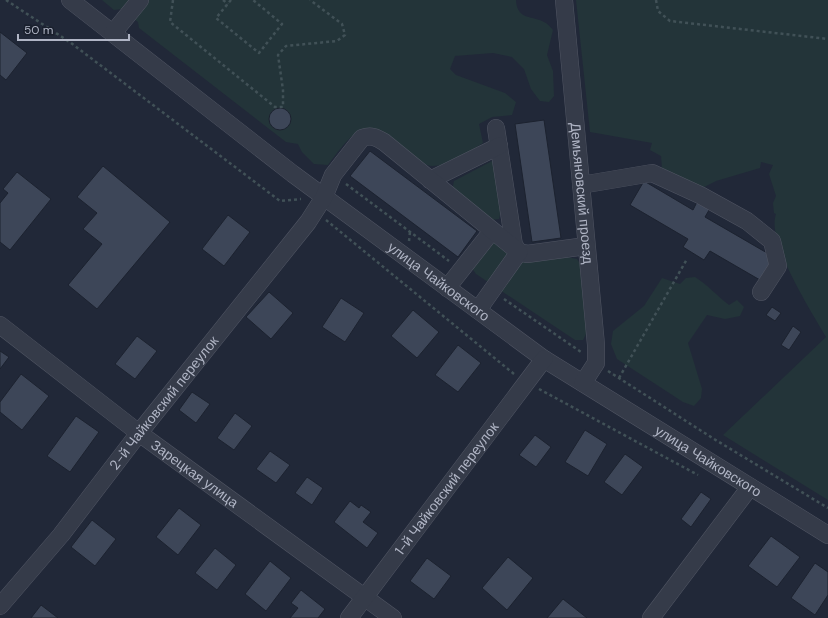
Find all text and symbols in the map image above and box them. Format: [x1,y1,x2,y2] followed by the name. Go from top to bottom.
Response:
[18,16,129,42] scale bar
[24,22,53,38] text: 50 m
[566,122,597,265] street label: Демьяновский проезд
[384,238,494,325] street label: улица Чайковского
[105,332,223,473] street label: 2-й Чайковский переулок
[390,418,503,559] street label: 1-й Чайковский переулок
[652,421,765,501] street label: улица Чайковского
[147,436,242,512] street label: Зарецкая улица

